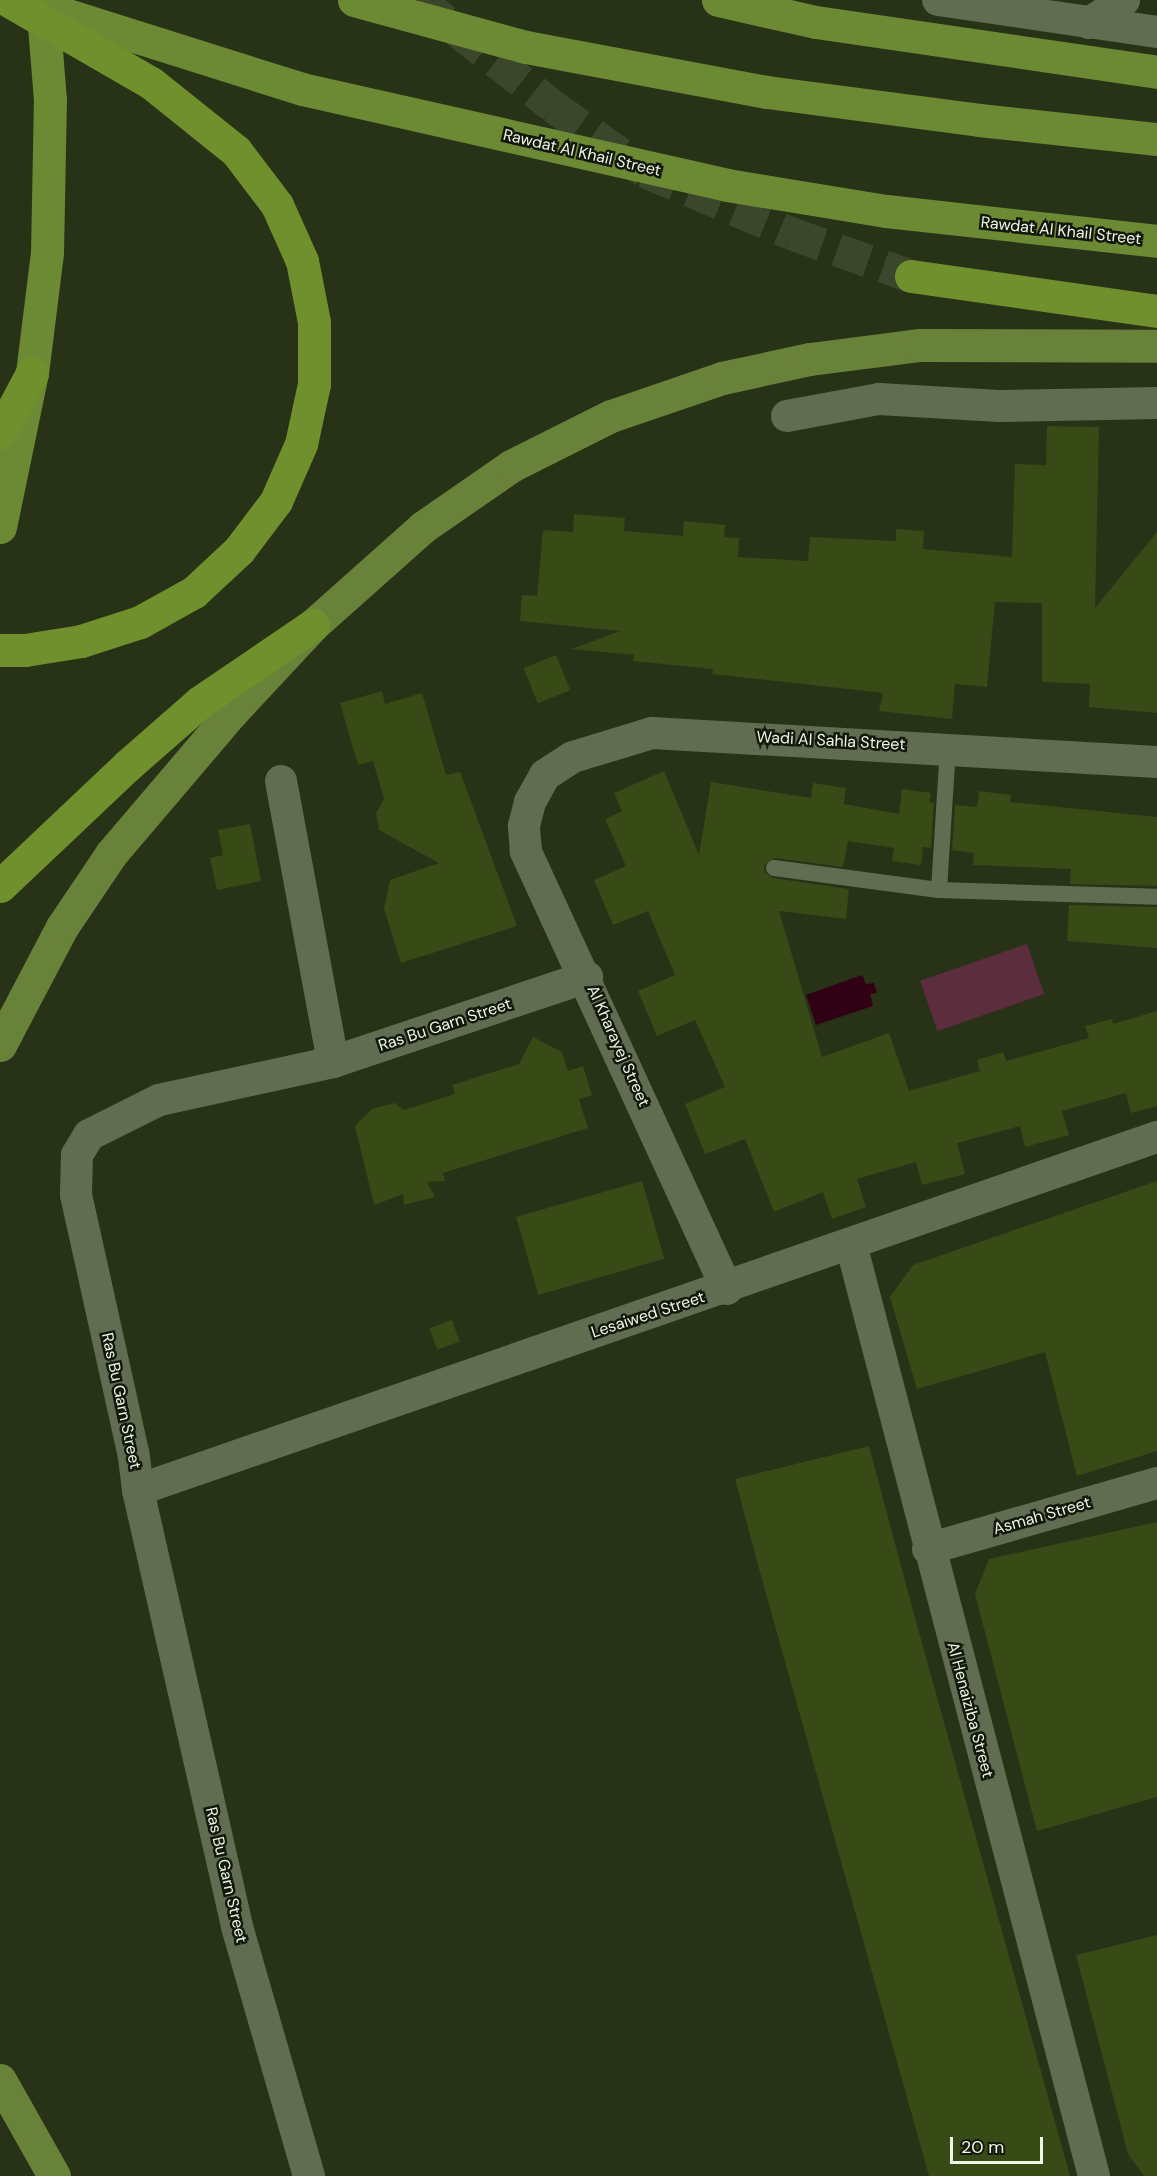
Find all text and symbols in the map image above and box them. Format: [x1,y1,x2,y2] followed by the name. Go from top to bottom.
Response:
[501,125,663,181] street label: Rawdat Al Khail Street
[980,213,1142,249] street label: Rawdat Al Khail Street
[756,728,906,754] street label: Wadi Al Sahla Street
[583,982,653,1110] street label: Al Kharayej Street
[376,994,514,1056] street label: Ras Bu Garn Street
[589,1288,707,1342] street label: Lesaiwed Street
[97,1331,145,1471] street label: Ras Bu Garn Street
[991,1493,1093,1539] street label: Asmah Street
[943,1640,997,1780] street label: Al Henaiziba Street
[201,1805,251,1945] street label: Ras Bu Garn Street
[953,2125,1046,2163] scale bar
[961,2135,1004,2159] text: 20 m

